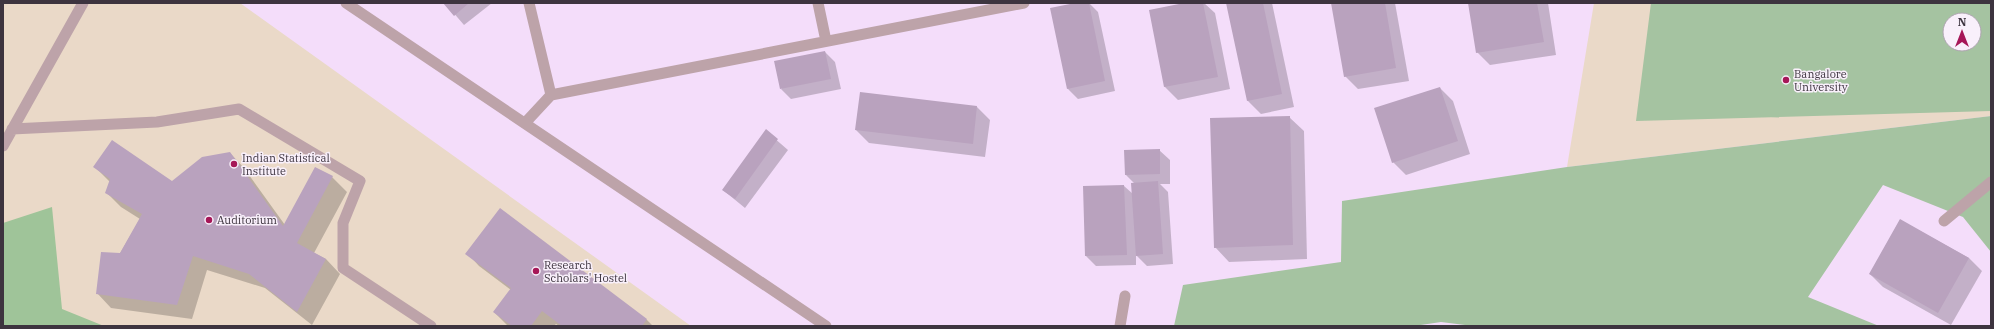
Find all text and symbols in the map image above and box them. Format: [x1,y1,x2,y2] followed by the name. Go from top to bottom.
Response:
[1942,12,1982,52] north arrow
[1958,15,1967,29] text: N
[1794,67,1848,94] place label: Bangalore University
[1781,75,1791,85] marker: Bangalore University
[242,151,330,178] place label: Indian Statistical Institute
[229,159,239,169] marker: Indian Statistical Institute
[217,213,278,227] place label: Auditorium
[204,215,214,225] marker: Auditorium
[544,258,627,285] place label: Research Scholars' Hostel
[531,266,541,276] marker: Research Scholars' Hostel

